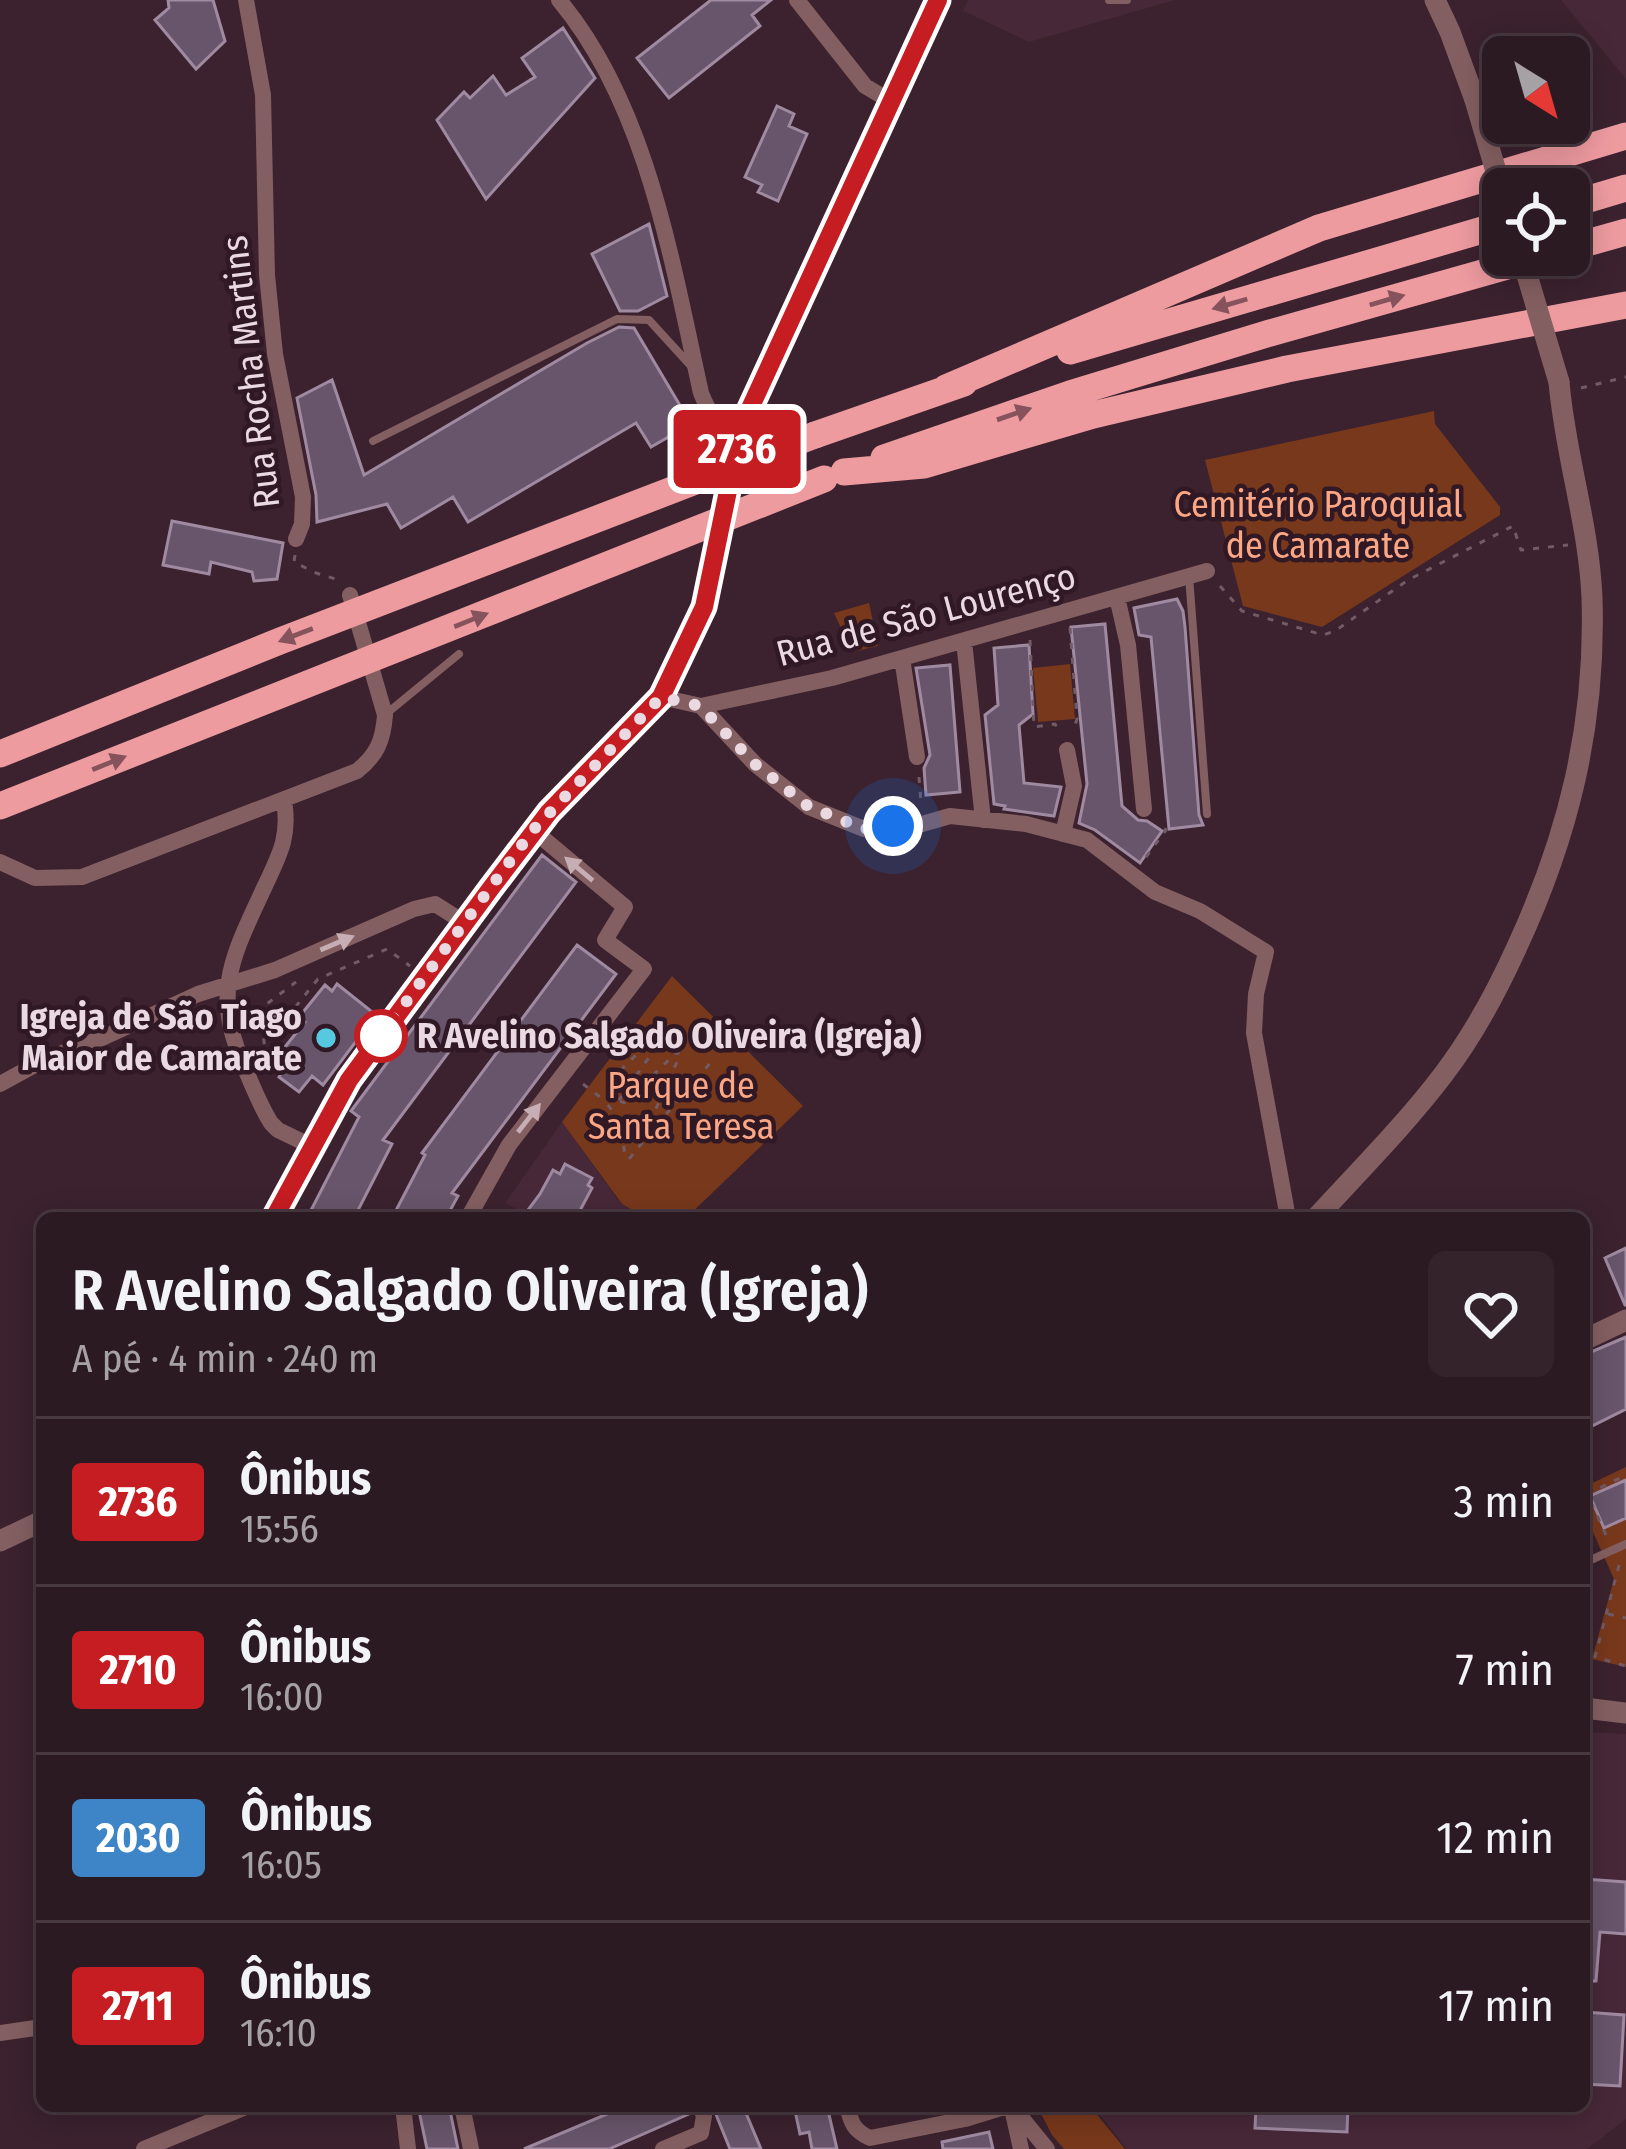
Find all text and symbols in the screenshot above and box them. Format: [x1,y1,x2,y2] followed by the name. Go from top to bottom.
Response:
[1482,36,1590,144] north arrow
[1482,36,1590,276] map controls
[1482,168,1590,276] button: locate
[212,233,290,511] street label: Rua Rocha Martins
[1369,290,1406,308] one-way arrow
[1211,296,1248,315] one-way arrow
[996,403,1033,422] one-way arrow
[653,410,821,488] line badge: 2736
[698,424,776,474] text: 2736
[1173,483,1463,568] park label: Cemitério Paroquial de Camarate
[772,554,1080,676] street label: Rua de São Lourenço
[454,610,490,629] one-way arrow
[278,626,314,645] one-way arrow
[91,753,127,772] one-way arrow
[863,796,923,856] your location
[564,856,594,882] one-way arrow
[320,932,355,952] one-way arrow
[20,995,302,1080] place label: Igreja de São Tiago Maior de Camarate
[356,1011,406,1061] marker: R Avelino Salgado Oliveira (Igreja)
[417,1014,922,1058] place label: R Avelino Salgado Oliveira (Igreja)
[313,1025,339,1051] marker: Igreja de São Tiago Maior de Camarate
[588,1064,774,1149] park label: Parque de Santa Teresa
[516,1103,541,1134] one-way arrow
[1428,1251,1554,1377] button: heart
[72,1257,868,1325] text: R Avelino Salgado Oliveira (Igreja)
[72,1336,378,1382] text: A pé · 4 min · 240 m
[240,1452,371,1506] text: Ônibus
[1453,1475,1554,1529] text: 3 min
[99,1477,177,1527] text: 2736
[240,1506,319,1552] text: 15:56
[240,1620,371,1674] text: Ônibus
[1456,1643,1554,1697] text: 7 min
[99,1645,177,1695] text: 2710
[240,1674,323,1720] text: 16:00
[241,1788,372,1842] text: Ônibus
[1436,1811,1554,1865] text: 12 min
[96,1813,181,1863] text: 2030
[241,1842,322,1888] text: 16:05
[240,1956,371,2010] text: Ônibus
[1438,1979,1554,2033] text: 17 min
[102,1981,174,2031] text: 2711
[240,2010,317,2056] text: 16:10

